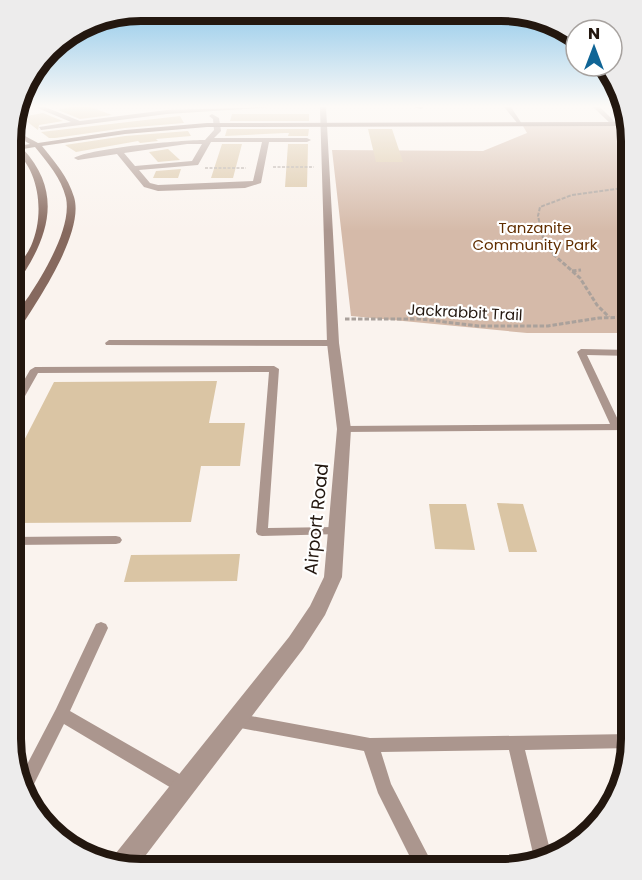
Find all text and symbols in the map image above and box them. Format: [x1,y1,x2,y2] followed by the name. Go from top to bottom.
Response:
[564,18,624,78] north arrow
[588,22,600,45] text: N
[472,217,598,255] park label: Tanzanite Community Park
[407,298,523,326] street label: Jackrabbit Trail
[298,462,334,576] street label: Airport Road

